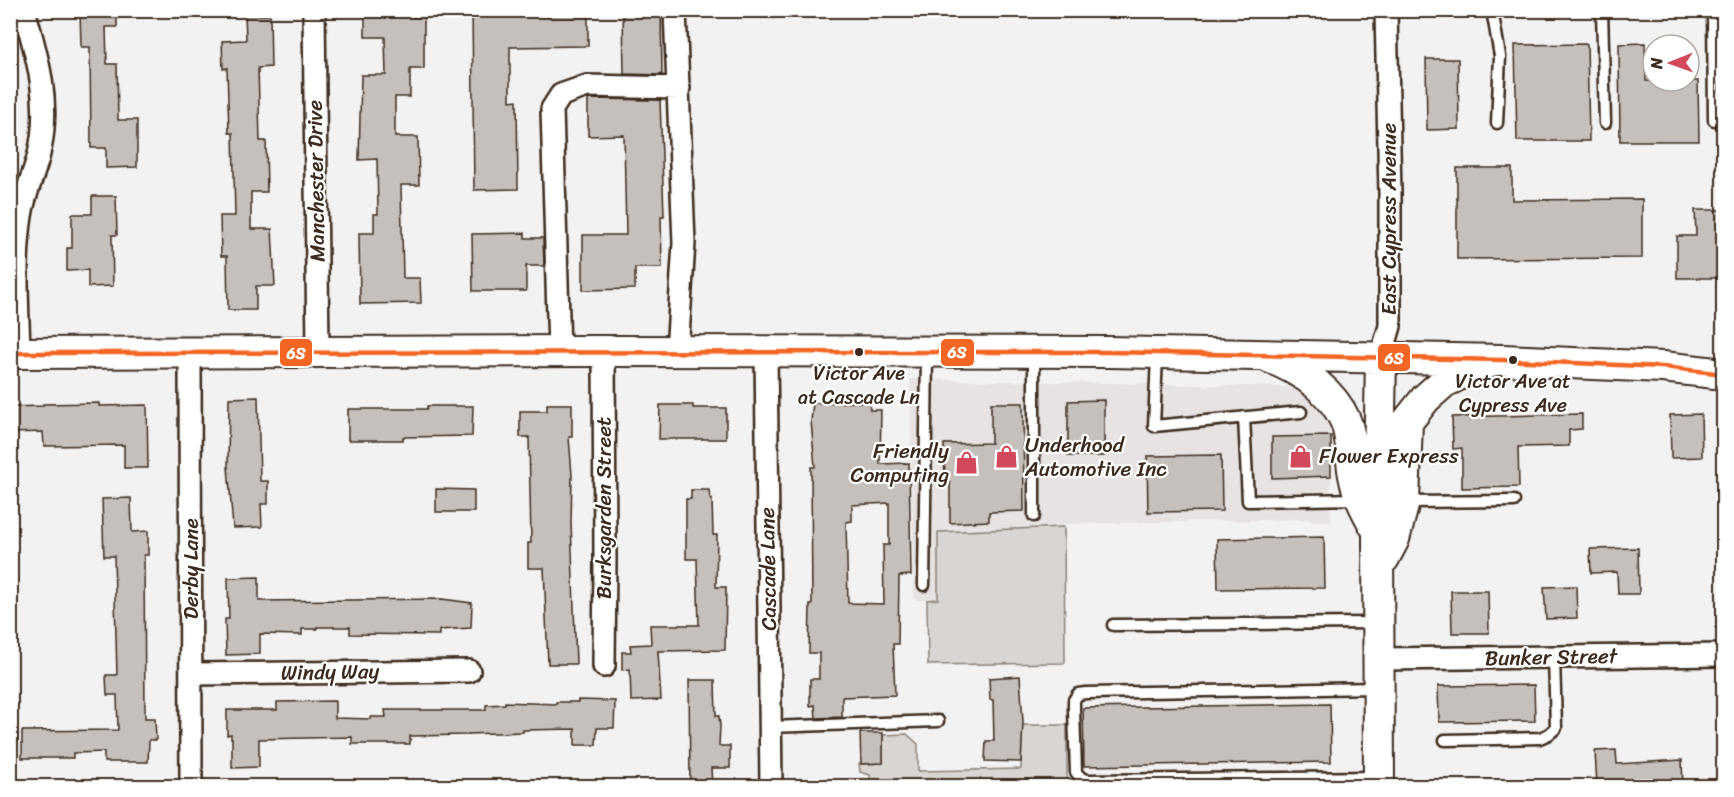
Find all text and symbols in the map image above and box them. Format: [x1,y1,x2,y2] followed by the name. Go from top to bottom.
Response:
[1641,33,1701,93] north arrow
[1642,57,1671,70] text: N
[296,100,336,262] street label: Manchester Drive
[1370,123,1408,315] street label: East Cypress Avenue
[279,338,313,367] line badge: 6S
[940,338,975,367] line badge: 6S
[946,338,968,367] text: 6S
[285,339,307,368] text: 6S
[1377,343,1411,372] line badge: 6S
[1383,344,1405,373] text: 6S
[853,346,865,358] marker: Victor Ave at Cascade Ln
[1507,354,1519,366] marker: Victor Ave at Cypress Ave
[798,356,920,415] place label: Victor Ave at Cascade Ln
[1455,364,1571,423] place label: Victor Ave at Cypress Ave
[585,417,623,599] street label: Burksgarden Street
[1024,426,1167,488] place label: Underhood Automotive Inc
[851,432,949,494] place label: Friendly Computing
[1319,437,1459,475] place label: Flower Express
[1288,443,1314,469] shop icon: Flower Express
[994,444,1020,470] shop icon: Underhood Automotive Inc
[954,450,980,476] shop icon: Friendly Computing
[748,507,788,631] street label: Cascade Lane
[172,518,210,620] street label: Derby Lane
[1485,637,1619,677] street label: Bunker Street
[280,652,380,692] street label: Windy Way

